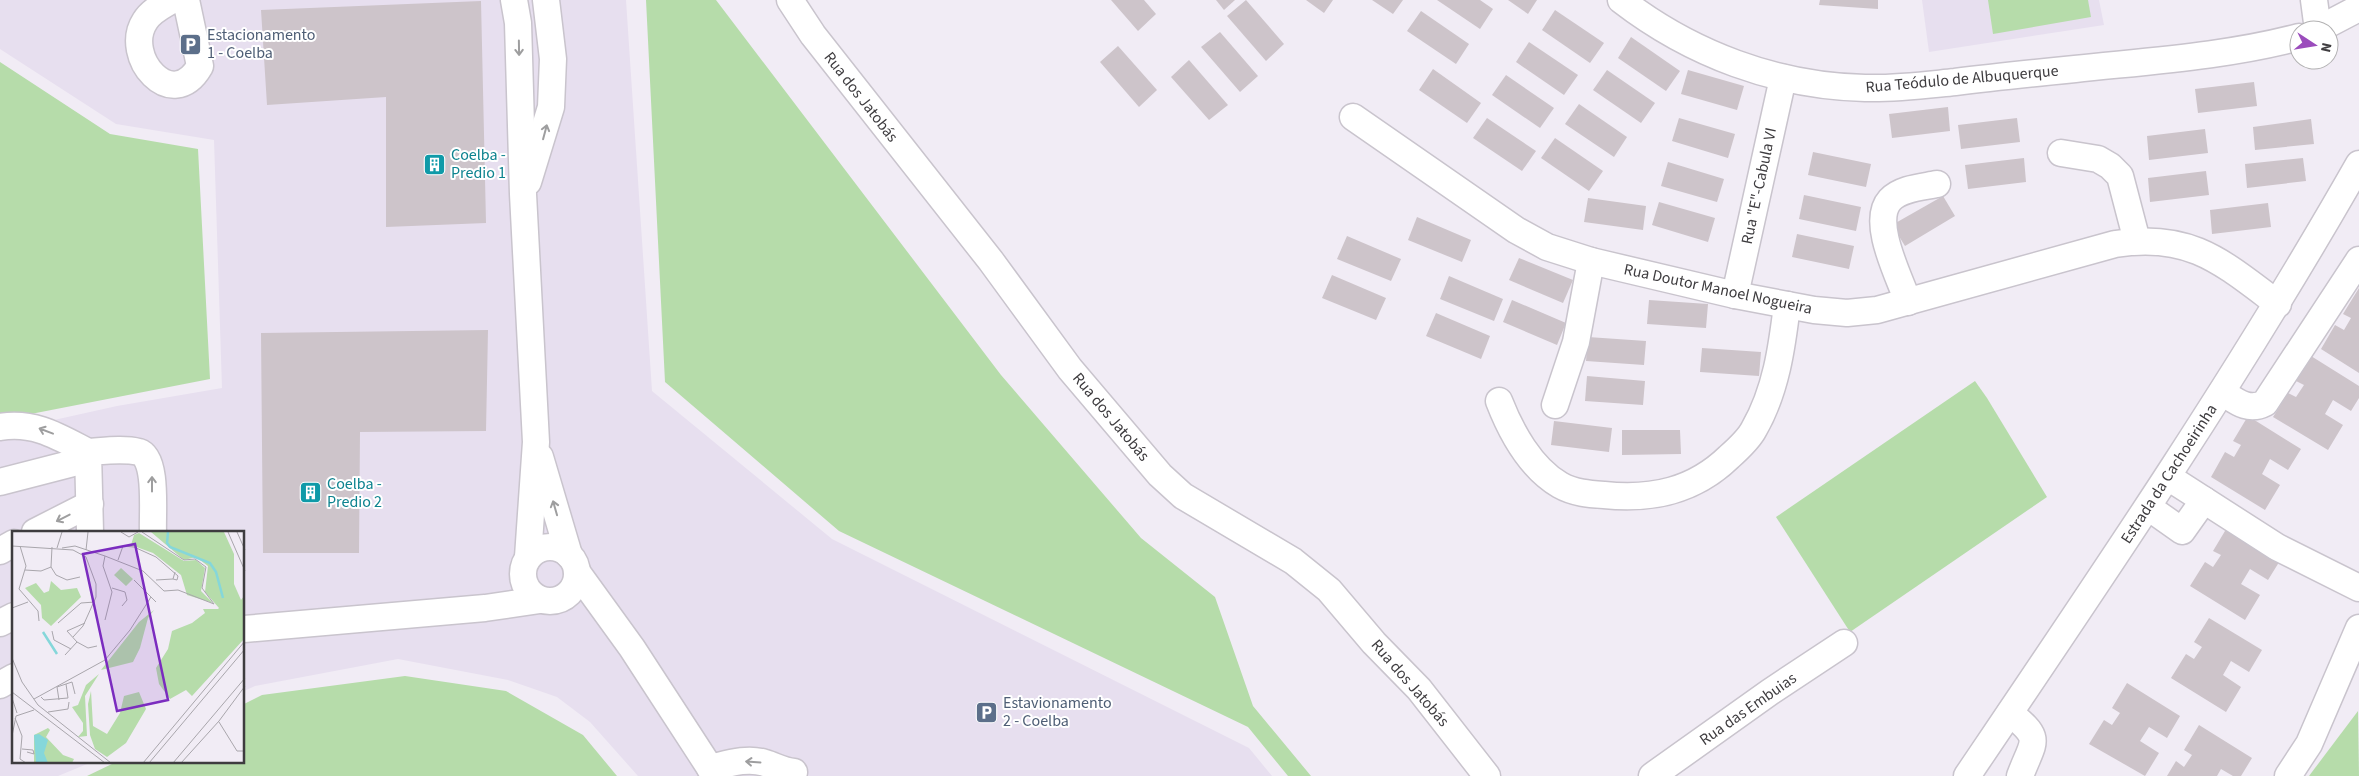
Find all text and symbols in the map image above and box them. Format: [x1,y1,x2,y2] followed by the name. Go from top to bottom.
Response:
[2289,20,2339,70] north arrow
[207,24,315,64] place label: Estacionamento 1 - Coelba
[179,32,203,56] parking icon: Estacionamento 1 - Coelba
[514,40,523,56] one-way arrow
[2315,41,2336,54] text: N
[819,47,903,147] street label: Rua dos Jatobás
[1865,60,2059,98] street label: Rua Teódulo de Albuquerque
[540,124,550,140] one-way arrow
[1736,126,1782,246] street label: Rua "E"-Cabula VI
[451,144,506,184] place label: Coelba - Predio 1
[423,152,447,176] building icon: Coelba - Predio 1
[1622,258,1814,320] street label: Rua Doutor Manoel Nogueira
[1067,368,1155,466] street label: Rua dos Jatobás
[2116,400,2222,548] street label: Estrada da Cachoeirinha
[39,426,54,435] one-way arrow
[327,473,382,513] place label: Coelba - Predio 2
[147,476,157,492] one-way arrow
[299,481,323,505] building icon: Coelba - Predio 2
[550,500,559,516] one-way arrow
[55,513,70,523] one-way arrow
[12,531,245,764] inset map
[1366,635,1454,732] street label: Rua dos Jatobás
[1695,667,1801,751] street label: Rua das Embuias
[1003,692,1112,732] place label: Estavionamento 2 - Coelba
[975,700,999,724] parking icon: Estavionamento 2 - Coelba
[745,757,761,766] one-way arrow

